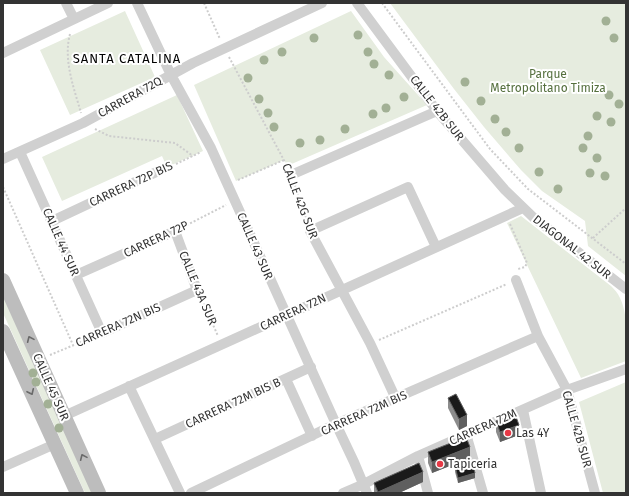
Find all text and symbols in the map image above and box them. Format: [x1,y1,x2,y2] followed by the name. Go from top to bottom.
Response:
[73,51,181,66] district label: SANTA CATALINA
[490,67,606,95] park label: Parque Metropolitano Timiza
[407,72,467,144] street label: CALLE 42B SUR
[96,74,164,120] street label: CARRERA 72Q
[87,158,175,209] street label: CARRERA 72P BIS
[279,161,321,241] street label: CALLE 42G SUR
[40,206,82,278] street label: CALLE 44 SUR
[234,210,276,282] street label: CALLE 43 SUR
[530,212,614,282] street label: DIAGONAL 42 SUR
[121,218,191,260] street label: CARRERA 72P
[176,249,220,327] street label: CALLE 43A SUR
[258,291,328,333] street label: CARRERA 72N
[73,300,163,350] street label: CARRERA 72N BIS
[27,336,35,343] one-way arrow
[30,351,72,423] street label: CALLE 45 SUR
[183,375,283,431] street label: CARRERA 72M BIS B
[26,387,34,395] one-way arrow
[319,388,410,438] street label: CARRERA 72M BIS
[559,389,595,469] street label: CALLE 42B SUR
[447,406,519,448] street label: CARRERA 72M
[516,426,550,440] place label: Las 4Y
[503,428,513,438] marker: Las 4Y
[80,454,88,462] one-way arrow
[448,457,497,471] place label: Tapiceria
[435,459,445,469] marker: Tapiceria

